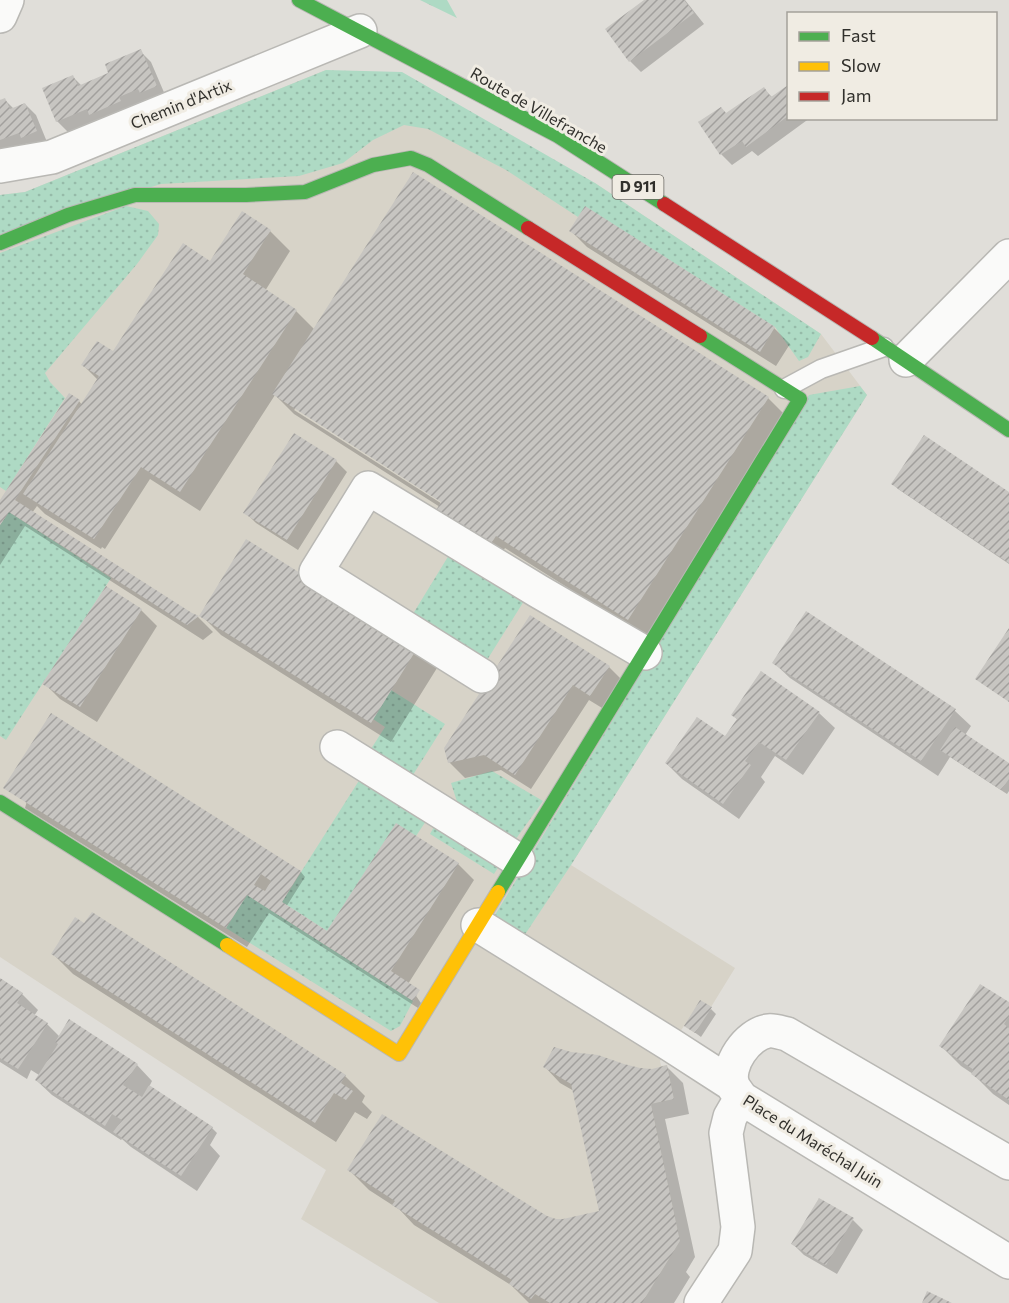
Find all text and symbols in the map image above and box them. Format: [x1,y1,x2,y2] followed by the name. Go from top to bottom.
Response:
[787,12,997,120] legend
[841,24,876,46] text: Fast
[841,54,881,76] text: Slow
[468,63,611,156] street label: Route de Villefranche
[128,74,234,132] street label: Chemin d'Artix
[841,84,871,106] text: Jam
[612,175,664,199] road number: D 911
[740,1090,886,1191] street label: Place du Maréchal Juin

